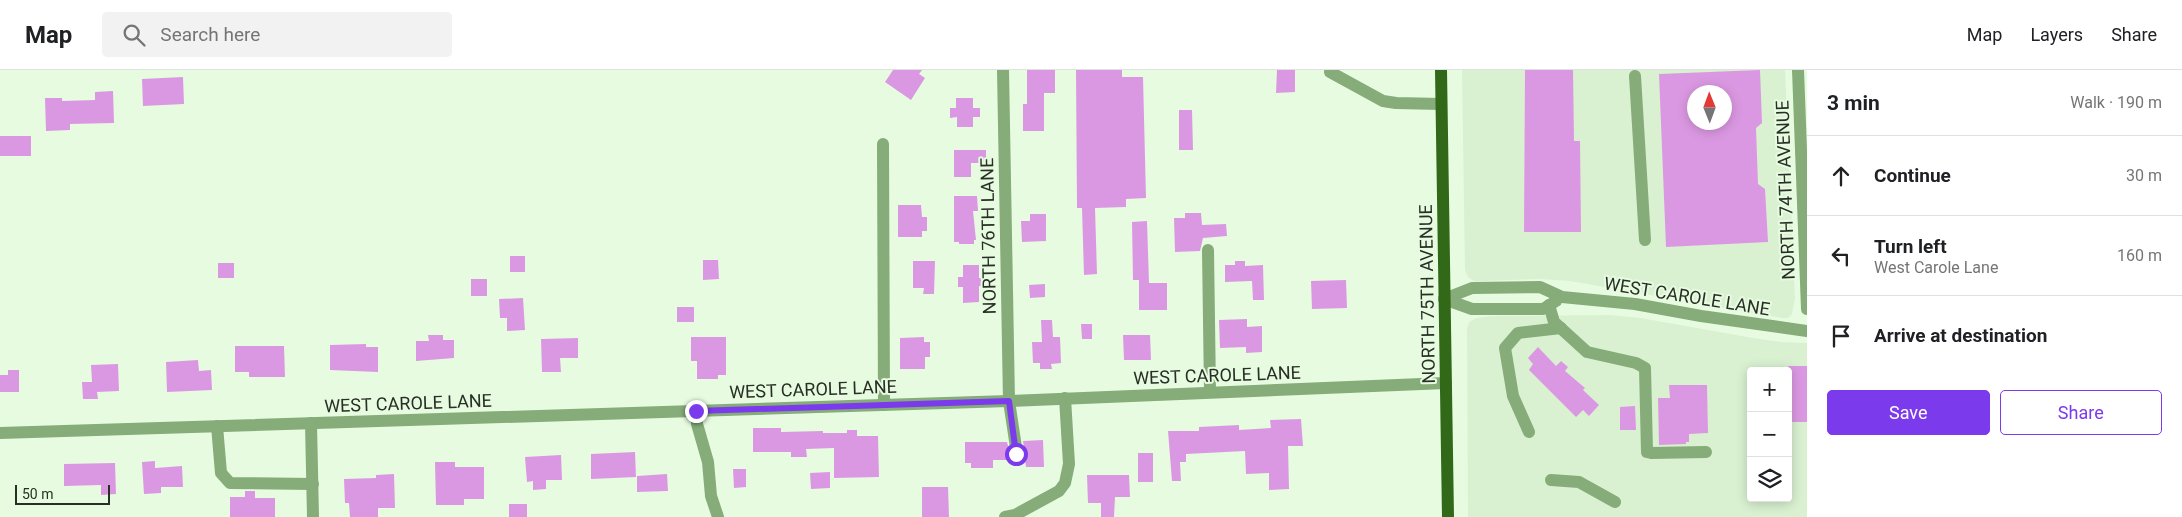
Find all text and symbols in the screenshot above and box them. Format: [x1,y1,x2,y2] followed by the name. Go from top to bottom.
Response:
[102,12,452,57] search box
[25,21,72,49] text: Map
[120,21,148,49] icon: search
[160,23,260,46] text: Search here
[1967,24,2002,45] text: Map
[2030,24,2083,45] text: Layers
[2111,24,2157,45] text: Share
[1687,85,1732,130] north arrow
[1827,91,1880,115] text: 3 min
[2070,93,2162,112] text: Walk · 190 m
[1771,100,1799,280] street label: NORTH 74TH AVENUE
[976,158,1000,314] street label: NORTH 76TH LANE
[1827,162,1855,190] icon: ahead
[1874,164,1951,187] text: Continue
[2126,166,2162,185] text: 30 m
[1415,204,1439,384] street label: NORTH 75TH AVENUE
[1874,235,1947,258] text: Turn left
[1827,242,1855,270] icon: left
[2117,246,2162,265] text: 160 m
[1874,258,1998,277] text: West Carole Lane
[1603,273,1771,319] street label: WEST CAROLE LANE
[1827,322,1855,350] icon: arrive
[1874,324,2047,347] text: Arrive at destination
[1133,362,1301,388] street label: WEST CAROLE LANE
[1747,367,1792,502] map controls
[1747,367,1792,412] button: +
[729,376,897,402] street label: WEST CAROLE LANE
[324,390,492,416] street label: WEST CAROLE LANE
[1827,390,1990,435] button: Save
[2000,390,2162,435] button: Share
[685,400,708,423] route end
[1747,412,1792,457] button: −
[1005,443,1028,466] route start
[1747,457,1792,502] button: layers
[15,482,110,505] scale bar
[22,486,54,502] text: 50 m

